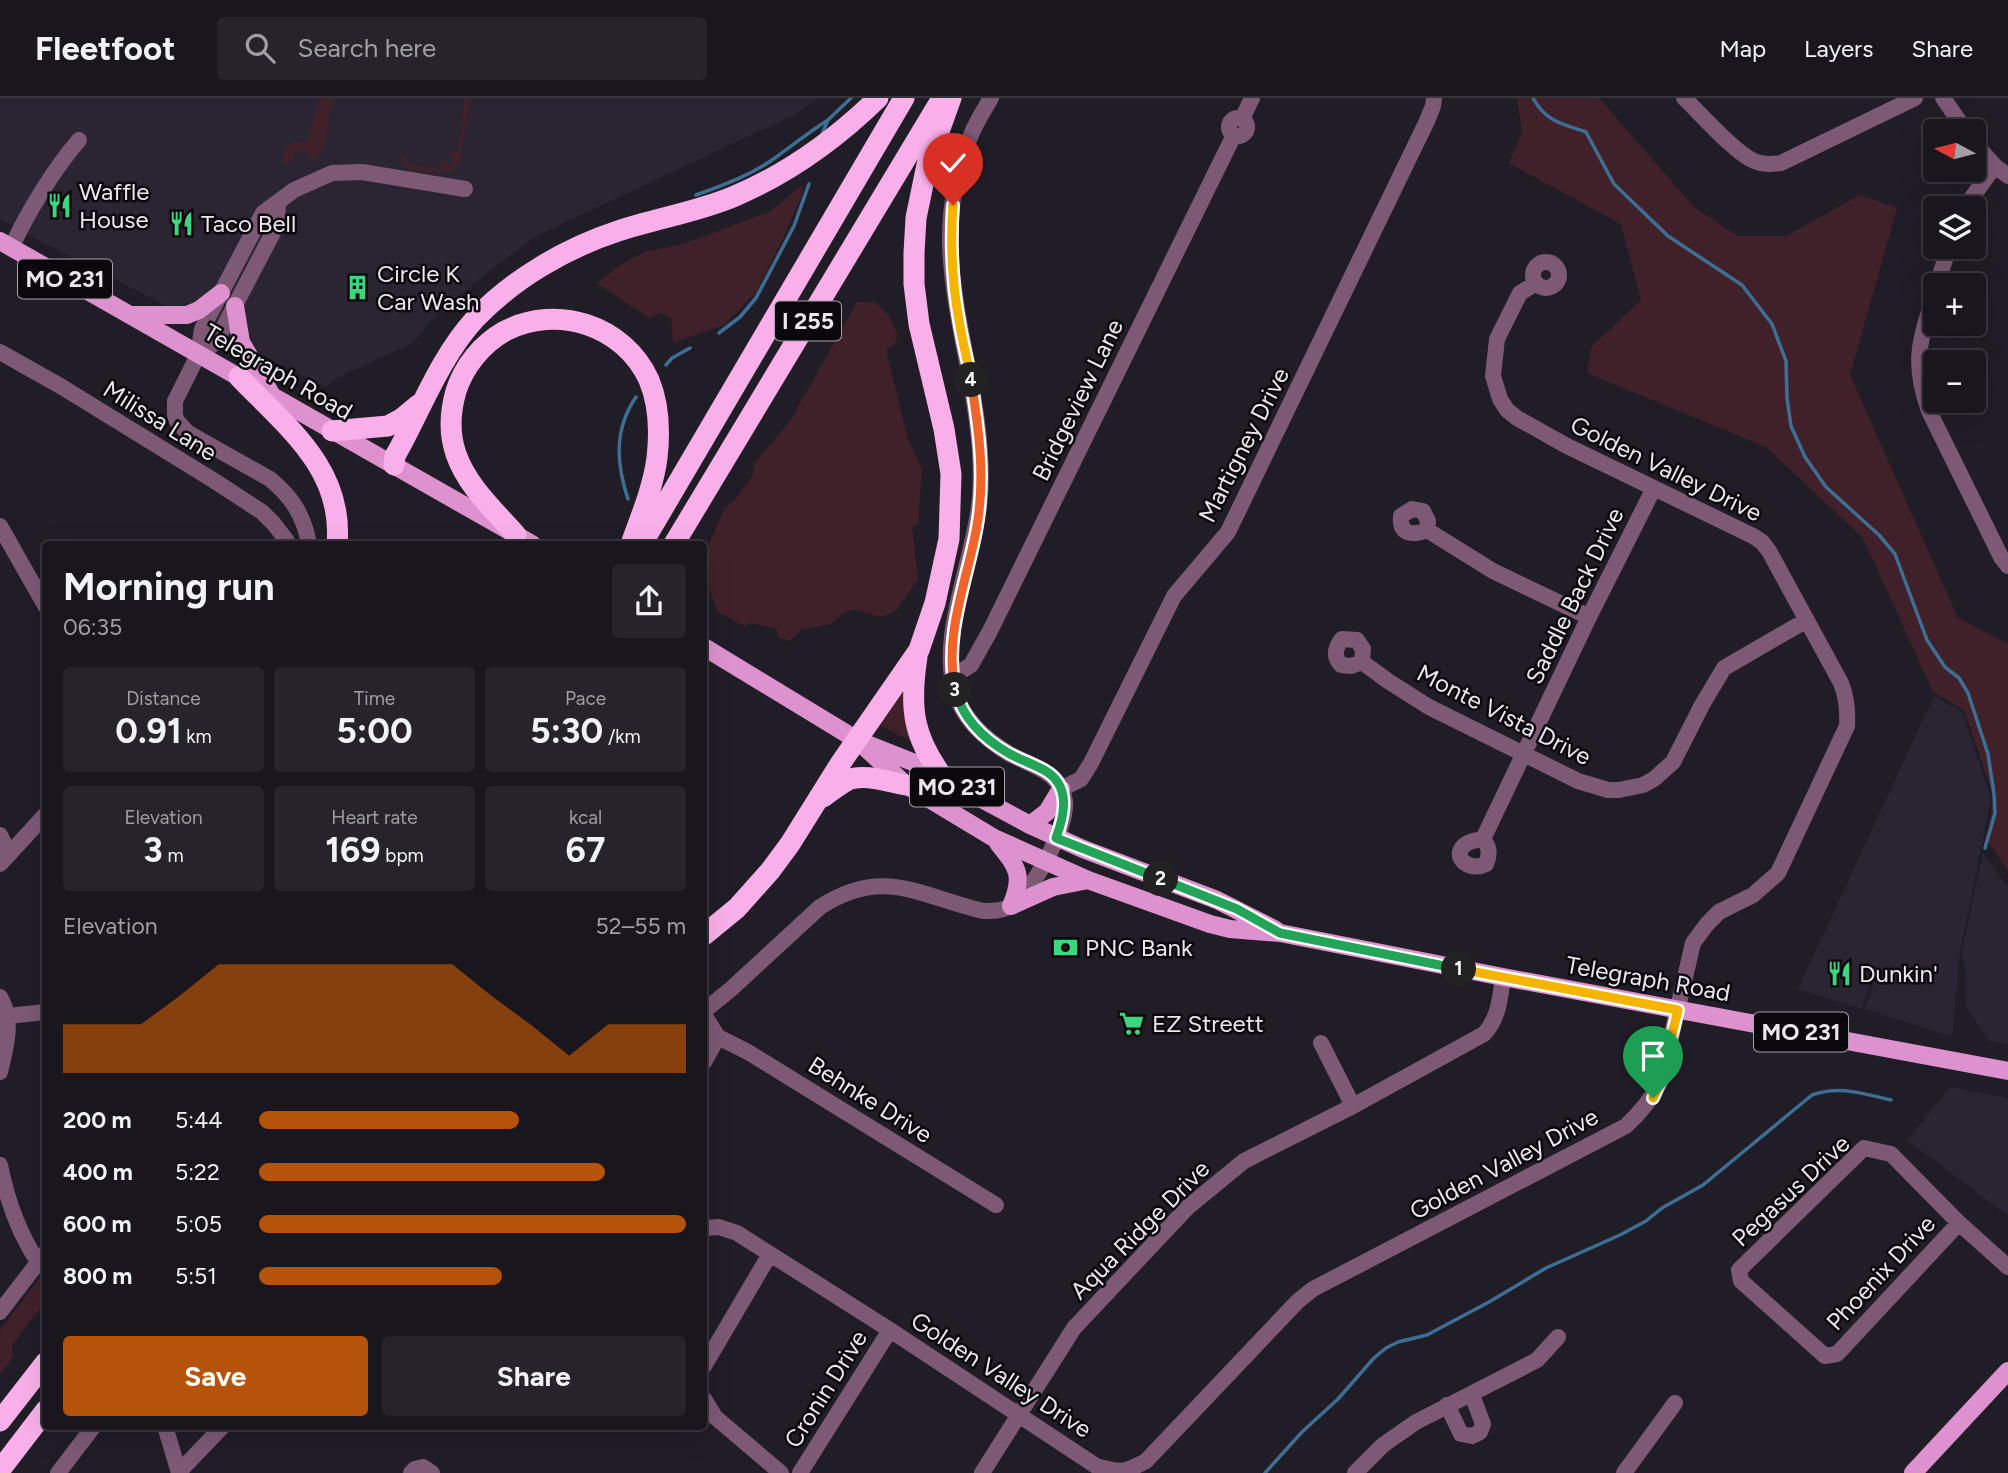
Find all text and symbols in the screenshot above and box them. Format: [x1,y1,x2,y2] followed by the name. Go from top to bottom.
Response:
[217,17,707,80] search box
[35,29,175,68] text: Fleetfoot
[241,29,279,67] icon: search
[297,32,436,64] text: Search here
[1719,34,1766,63] text: Map
[1804,34,1873,63] text: Layers
[1911,34,1973,63] text: Share
[1923,119,1986,182] north arrow
[1923,119,1986,413] map controls
[923,133,983,205] pin
[934,144,972,182] icon: check
[79,177,149,234] place label: Waffle House
[45,192,73,220] restaurant icon: Waffle House
[1923,196,1986,259] button: layers
[201,209,296,238] place label: Taco Bell
[167,210,195,238] restaurant icon: Taco Bell
[377,259,479,316] place label: Circle K Car Wash
[18,260,112,298] road number: MO 231
[1923,273,1986,336] button: +
[343,274,371,302] building icon: Circle K Car Wash
[775,302,841,341] road number: I 255
[1026,314,1129,485] street label: Bridgeview Lane
[199,317,358,426] street label: Telegraph Road
[1923,350,1986,413] button: −
[954,362,988,398] pin: 4
[1192,363,1295,527] street label: Martigney Drive
[964,368,977,391] text: 4
[98,374,222,467] street label: Milissa Lane
[1566,410,1767,527] street label: Golden Valley Drive
[1519,503,1630,689] street label: Saddle Back Drive
[63,564,275,610] text: Morning run
[612,564,686,638] button: share
[63,613,122,641] text: 06:35
[1412,658,1596,771] street label: Monte Vista Drive
[937,672,972,708] pin: 3
[949,678,960,701] text: 3
[126,687,201,710] text: Distance
[354,687,395,710] text: Time
[565,687,606,710] text: Pace
[115,710,182,752] text: 0.91
[336,710,413,752] text: 5:00
[530,710,603,752] text: 5:30
[182,725,212,748] text: km
[603,725,641,748] text: /km
[910,768,1004,806] road number: MO 231
[124,806,203,829] text: Elevation
[331,806,418,829] text: Heart rate
[569,806,602,829] text: kcal
[143,829,163,871] text: 3
[325,829,381,871] text: 169
[566,829,605,871] text: 67
[163,844,184,867] text: m
[381,844,424,867] text: bpm
[1144,862,1178,896] pin: 2
[1155,867,1166,890] text: 2
[63,912,158,940] text: Elevation
[596,912,686,940] text: 52–55 m
[1085,933,1193,962] place label: PNC Bank
[1051,934,1079,962] bank icon: PNC Bank
[1564,950,1733,1007] street label: Telegraph Road
[1442,952,1476,986] pin: 1
[1454,957,1463,980] text: 1
[1859,959,1938,988] place label: Dunkin'
[1825,960,1853,988] restaurant icon: Dunkin'
[1152,1009,1264,1038] place label: EZ Streett
[1118,1010,1146,1038] supermarket icon: EZ Streett
[1754,1012,1848,1051] road number: MO 231
[1623,1026,1683,1098] pin
[1634,1037,1672,1075] icon: arrive
[803,1050,938,1149] street label: Behnke Drive
[1405,1102,1603,1225] street label: Golden Valley Drive
[63,1106,132,1134] text: 200 m
[175,1106,223,1134] text: 5:44
[1726,1129,1856,1252] street label: Pegasus Drive
[1064,1154,1215,1305] street label: Aqua Ridge Drive
[63,1158,133,1186] text: 400 m
[175,1158,220,1186] text: 5:22
[1820,1209,1941,1336] street label: Phoenix Drive
[63,1210,132,1238] text: 600 m
[175,1210,222,1238] text: 5:05
[63,1262,132,1290] text: 800 m
[175,1262,217,1290] text: 5:51
[906,1305,1097,1444] street label: Golden Valley Drive
[778,1325,873,1453] street label: Cronin Drive
[63,1336,368,1416] button: Save
[382,1336,686,1416] button: Share

